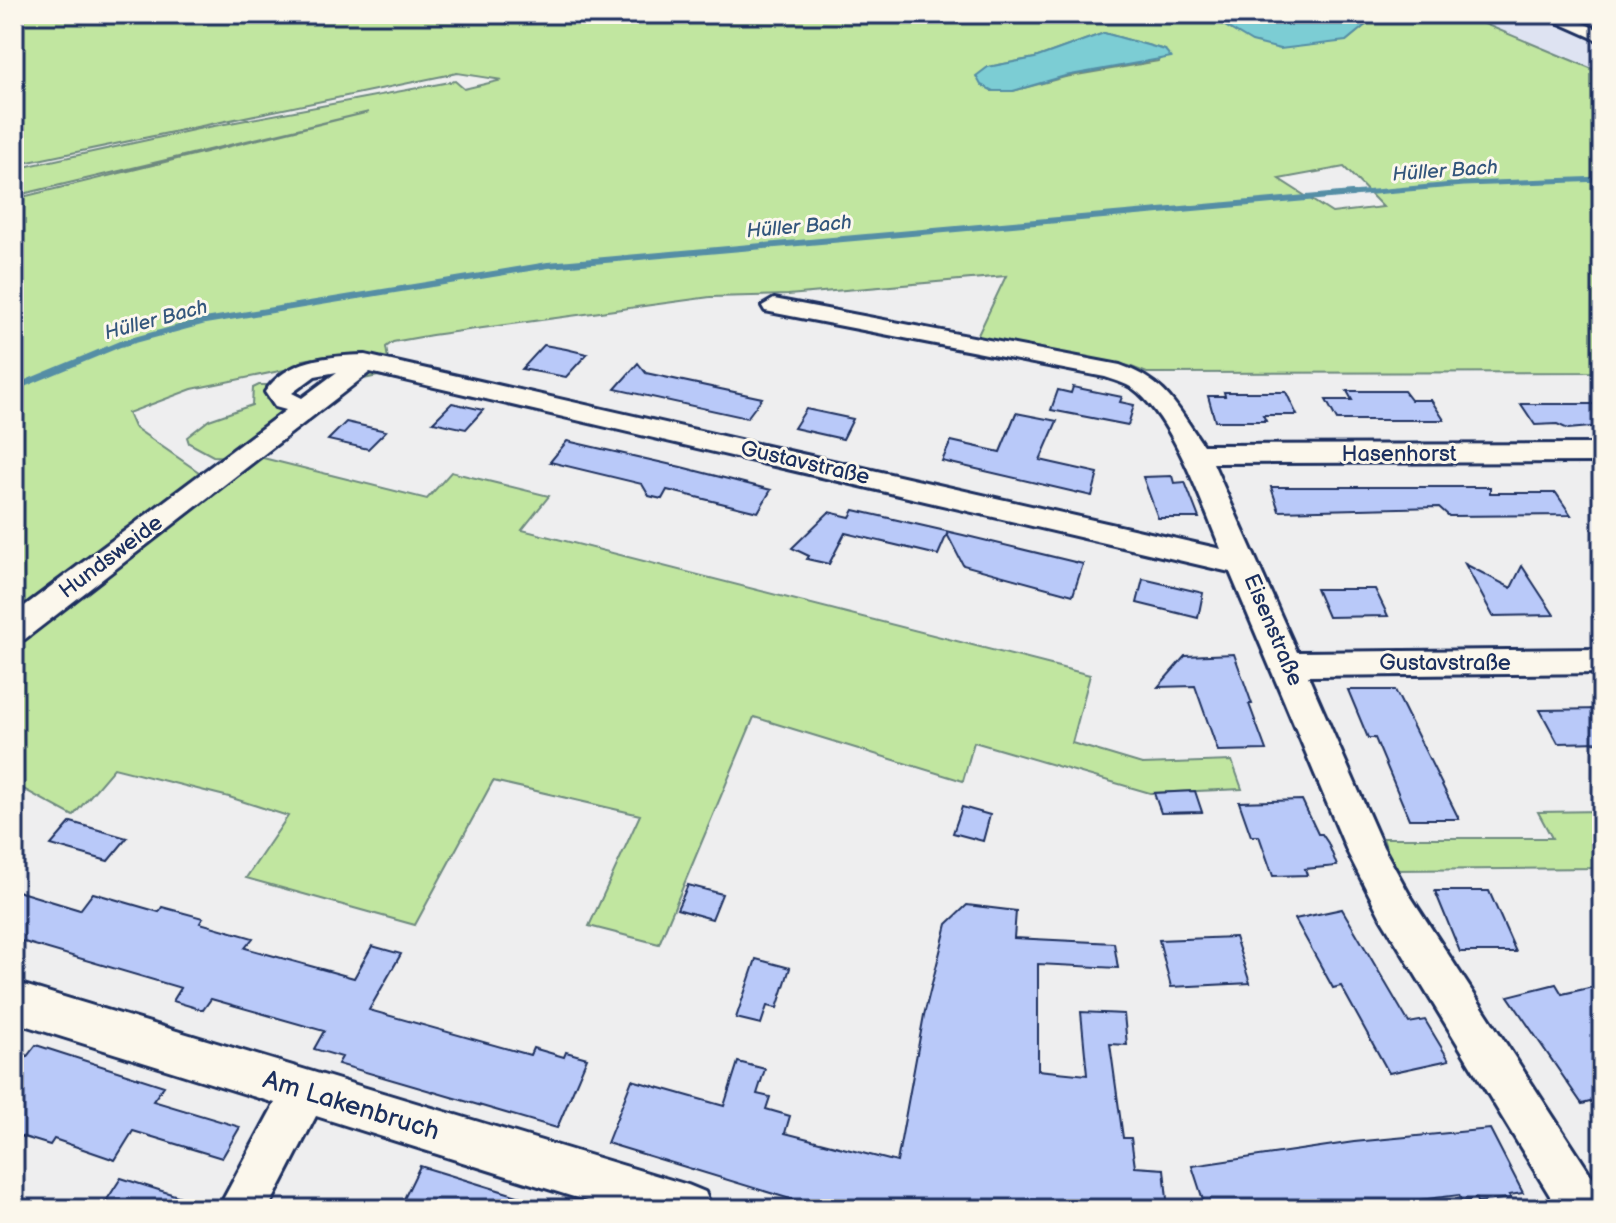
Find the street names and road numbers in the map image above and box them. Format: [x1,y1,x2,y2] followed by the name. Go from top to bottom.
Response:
[738,435,872,491] street label: Gustavstraße
[1341,441,1457,468] street label: Hasenhorst
[54,509,168,605] street label: Hundsweide
[1237,570,1309,690] street label: Eisenstraße
[1379,650,1511,677] street label: Gustavstraße
[259,1064,443,1148] street label: Am Lakenbruch

